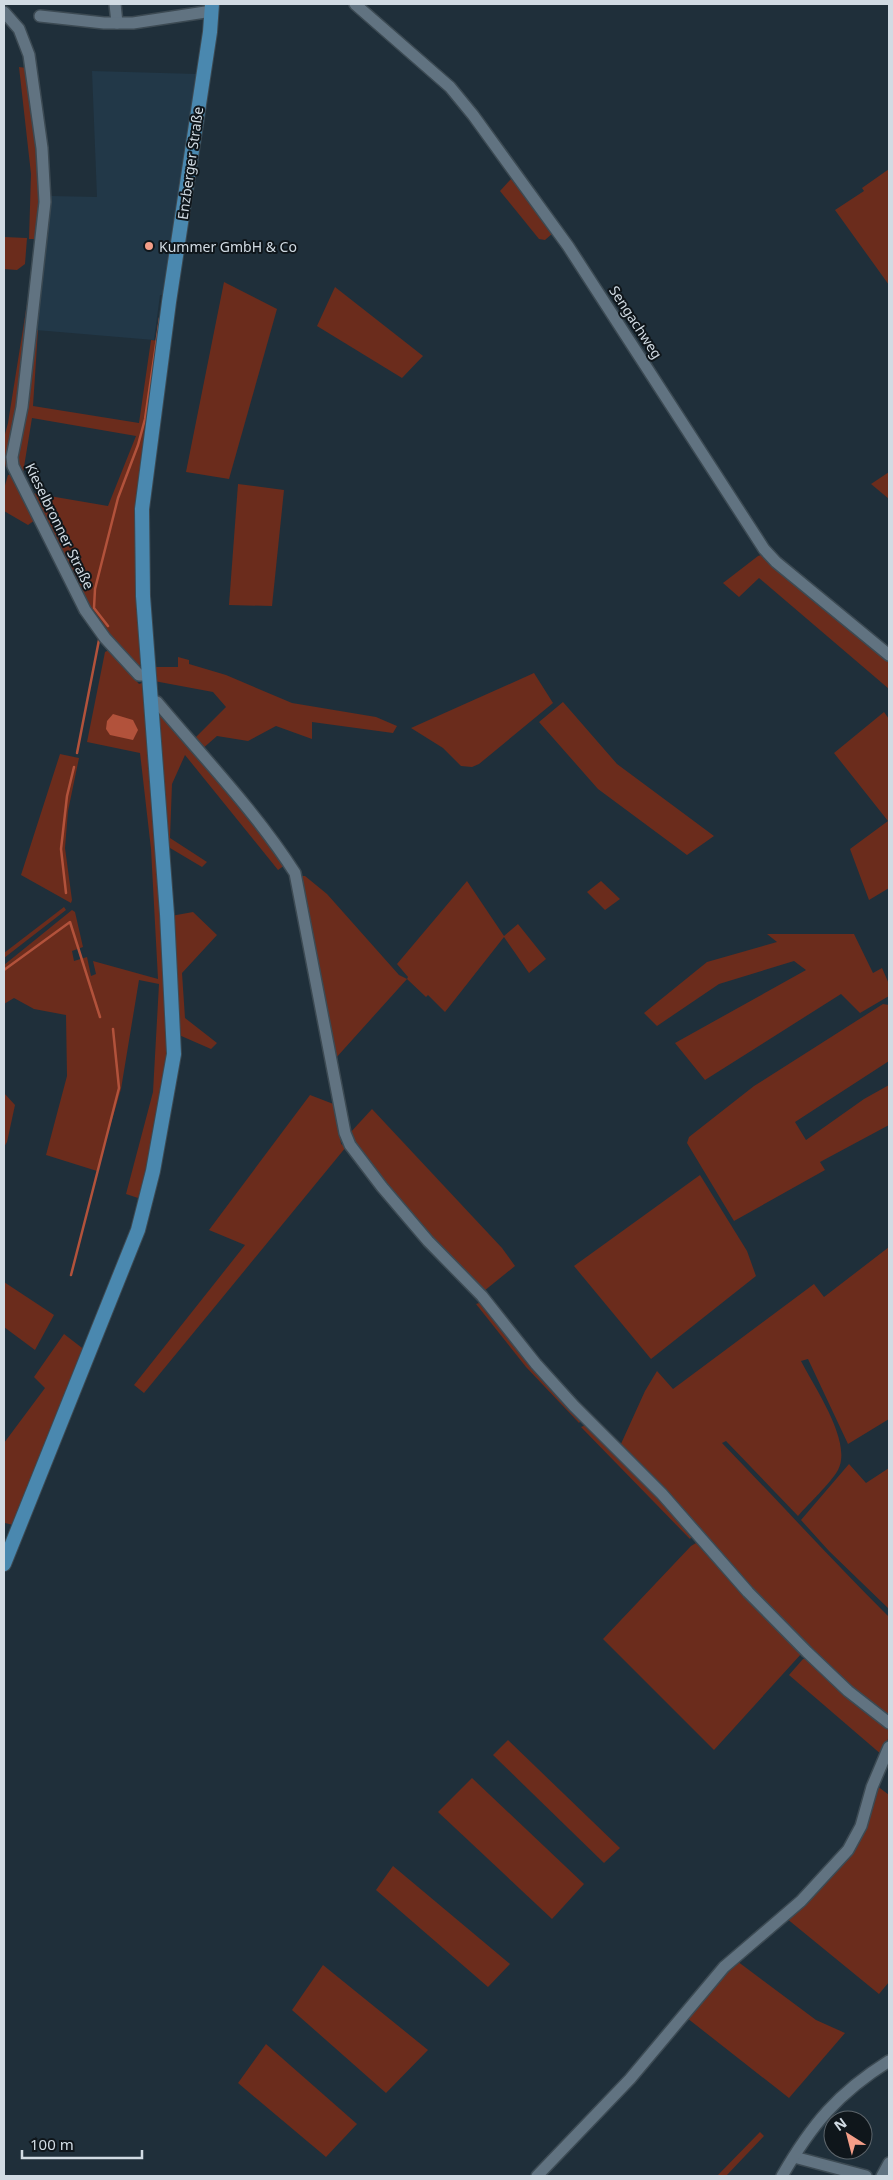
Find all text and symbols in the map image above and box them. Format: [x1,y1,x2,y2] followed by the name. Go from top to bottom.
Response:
[173,105,207,221] street label: Enzberger Straße
[159,237,297,256] place label: Kummer GmbH & Co
[143,240,155,252] marker: Kummer GmbH & Co
[605,282,667,362] street label: Sengachweg
[21,460,99,592] street label: Kieselbronner Straße
[823,2110,873,2160] north arrow
[830,2113,850,2135] text: N
[22,2128,142,2160] scale bar
[30,2134,74,2154] text: 100 m

